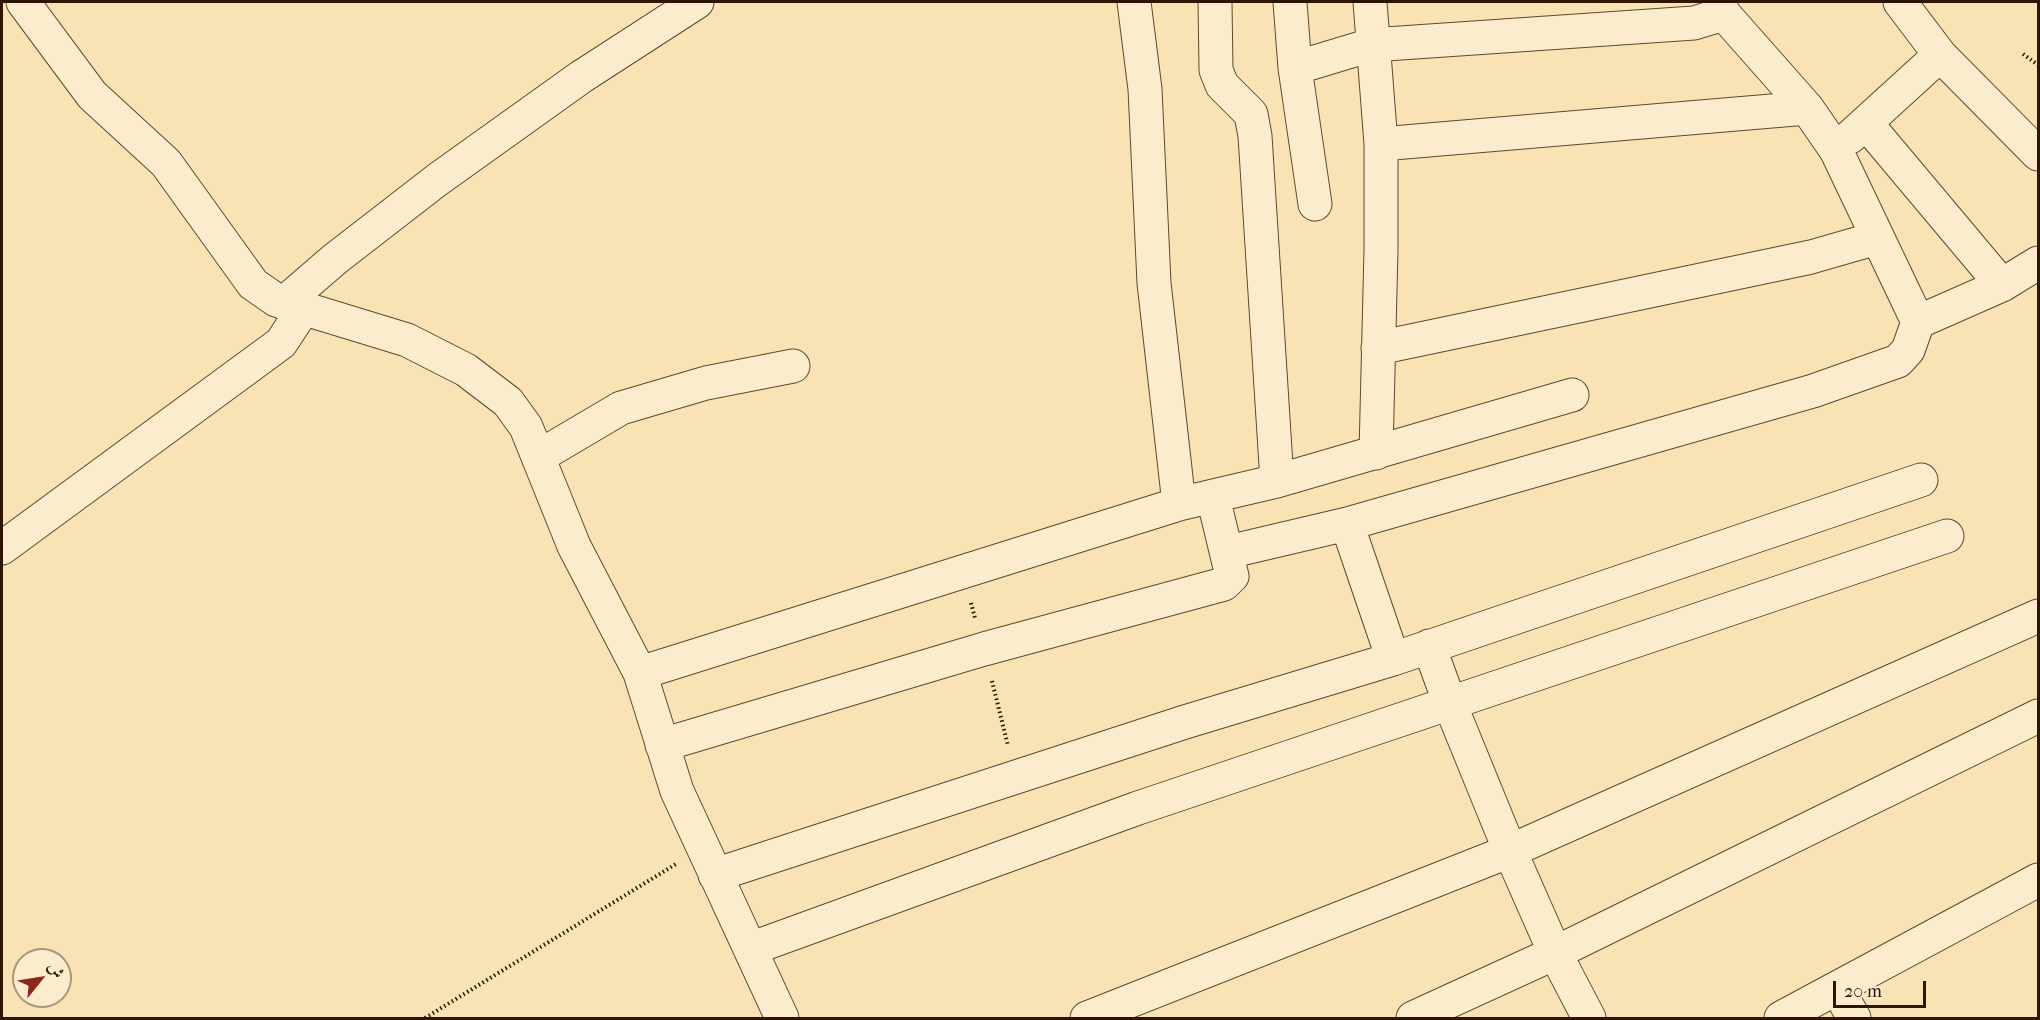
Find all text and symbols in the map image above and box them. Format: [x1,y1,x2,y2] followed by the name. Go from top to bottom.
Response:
[12,948,72,1008] north arrow
[44,958,68,981] text: ش
[1836,969,1929,1007] scale bar
[1844,981,1882,1002] text: 20 m

